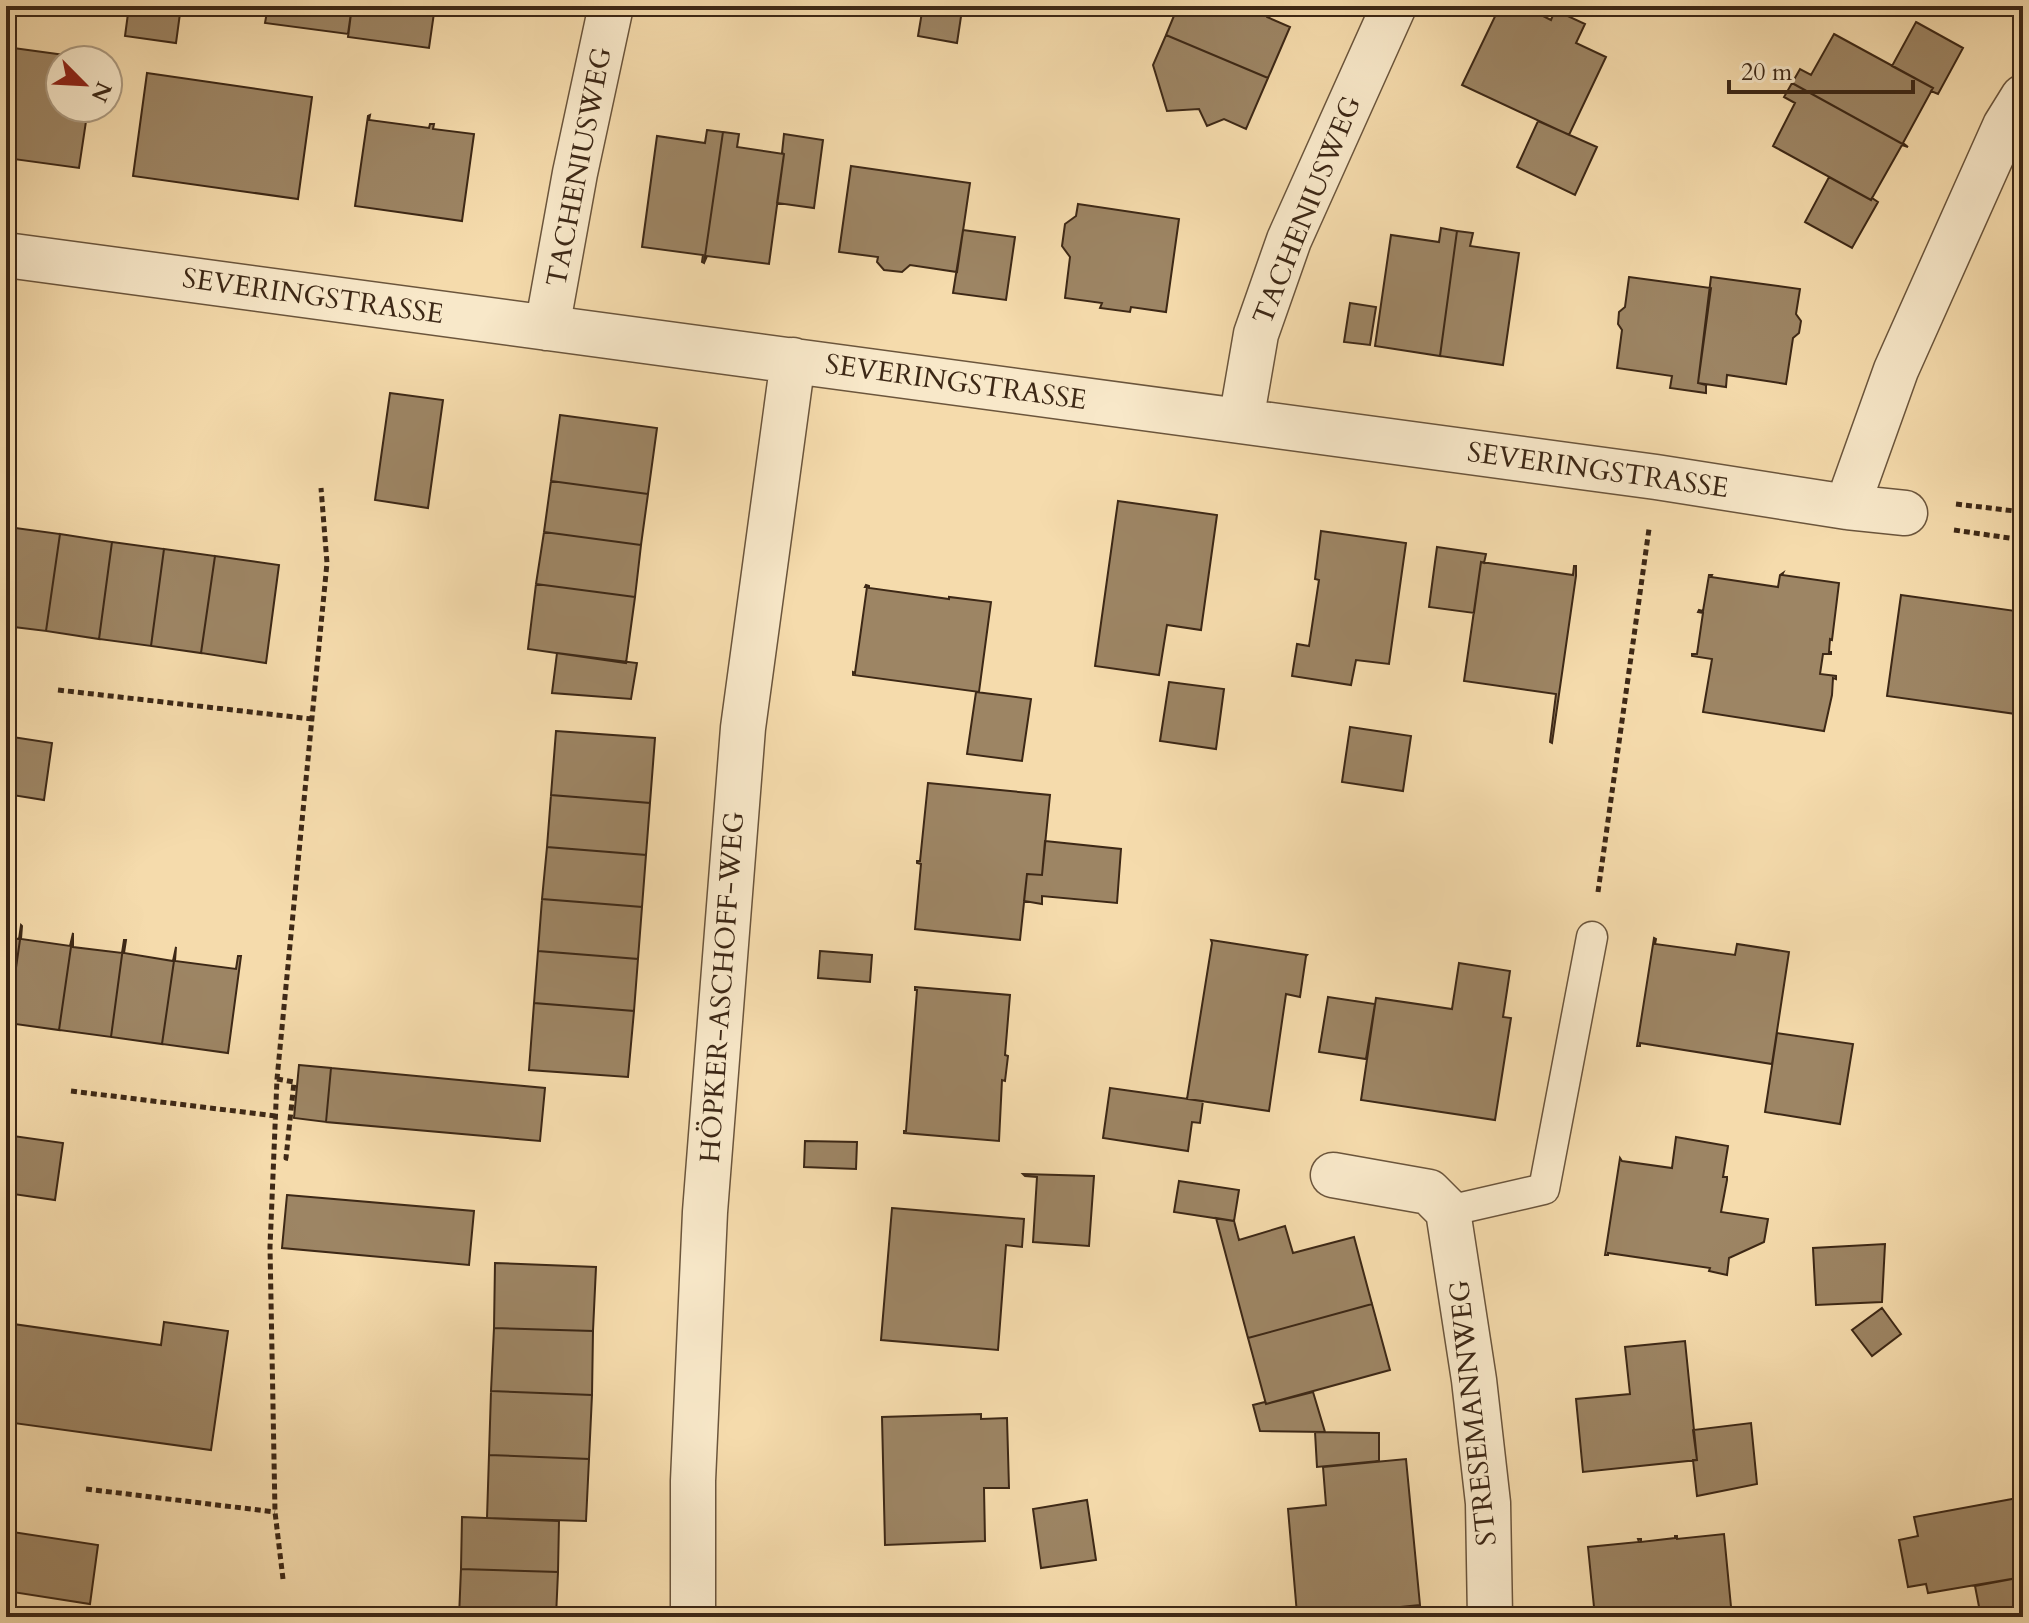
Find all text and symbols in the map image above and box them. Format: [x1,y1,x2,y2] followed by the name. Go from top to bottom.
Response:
[44,44,124,124] north arrow
[537,44,621,290] street label: TACHENIUSWEG
[1729,44,1913,94] scale bar
[1741,56,1793,89] text: 20 m
[84,77,119,107] text: N
[1244,90,1370,330] street label: TACHENIUSWEG
[180,259,446,333] street label: SEVERINGSTRASSE
[823,345,1089,419] street label: SEVERINGSTRASSE
[1465,433,1731,507] street label: SEVERINGSTRASSE
[691,810,753,1164] street label: HÖPKER-ASCHOFF-WEG
[1440,1278,1506,1548] street label: STRESEMANNWEG

